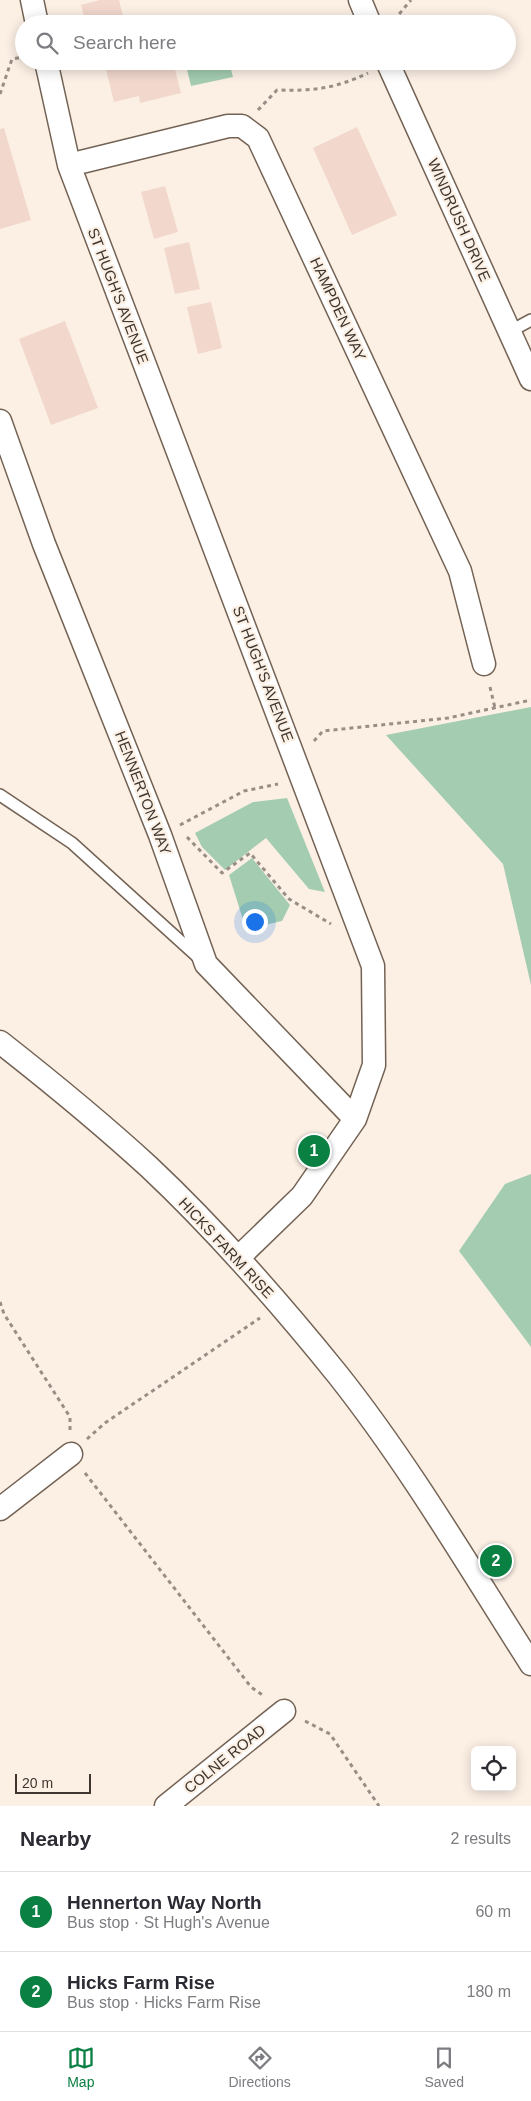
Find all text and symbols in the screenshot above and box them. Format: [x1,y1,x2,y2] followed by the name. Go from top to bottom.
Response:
[15,15,516,70] search box
[33,29,61,57] icon: search
[73,32,177,53] text: Search here
[425,156,494,284] street label: WINDRUSH DRIVE
[85,226,152,366] street label: ST HUGH'S AVENUE
[307,255,370,363] street label: HAMPDEN WAY
[230,604,297,744] street label: ST HUGH'S AVENUE
[112,729,175,857] street label: HENNERTON WAY
[242,909,268,935] your location
[298,1132,330,1170] pin: 1
[176,1194,277,1301] street label: HICKS FARM RISE
[480,1542,512,1580] pin: 2
[181,1721,269,1796] street label: COLNE ROAD
[471,1746,516,1791] map controls
[471,1746,516,1791] button: locate
[15,1771,91,1794] scale bar
[22,1775,53,1791] text: 20 m
[20,1827,91,1850] text: Nearby
[451,1830,511,1847] text: 2 results
[67,1892,262,1913] text: Hennerton Way North
[32,1903,40,1920] text: 1
[475,1903,511,1920] text: 60 m
[67,1914,270,1931] text: Bus stop · St Hugh's Avenue
[67,1972,215,1993] text: Hicks Farm Rise
[32,1983,40,2000] text: 2
[467,1983,511,2000] text: 180 m
[67,1994,261,2011] text: Bus stop · Hicks Farm Rise
[67,2044,95,2090] tab: Map
[229,2044,291,2090] tab: Directions
[424,2044,464,2090] tab: Saved

